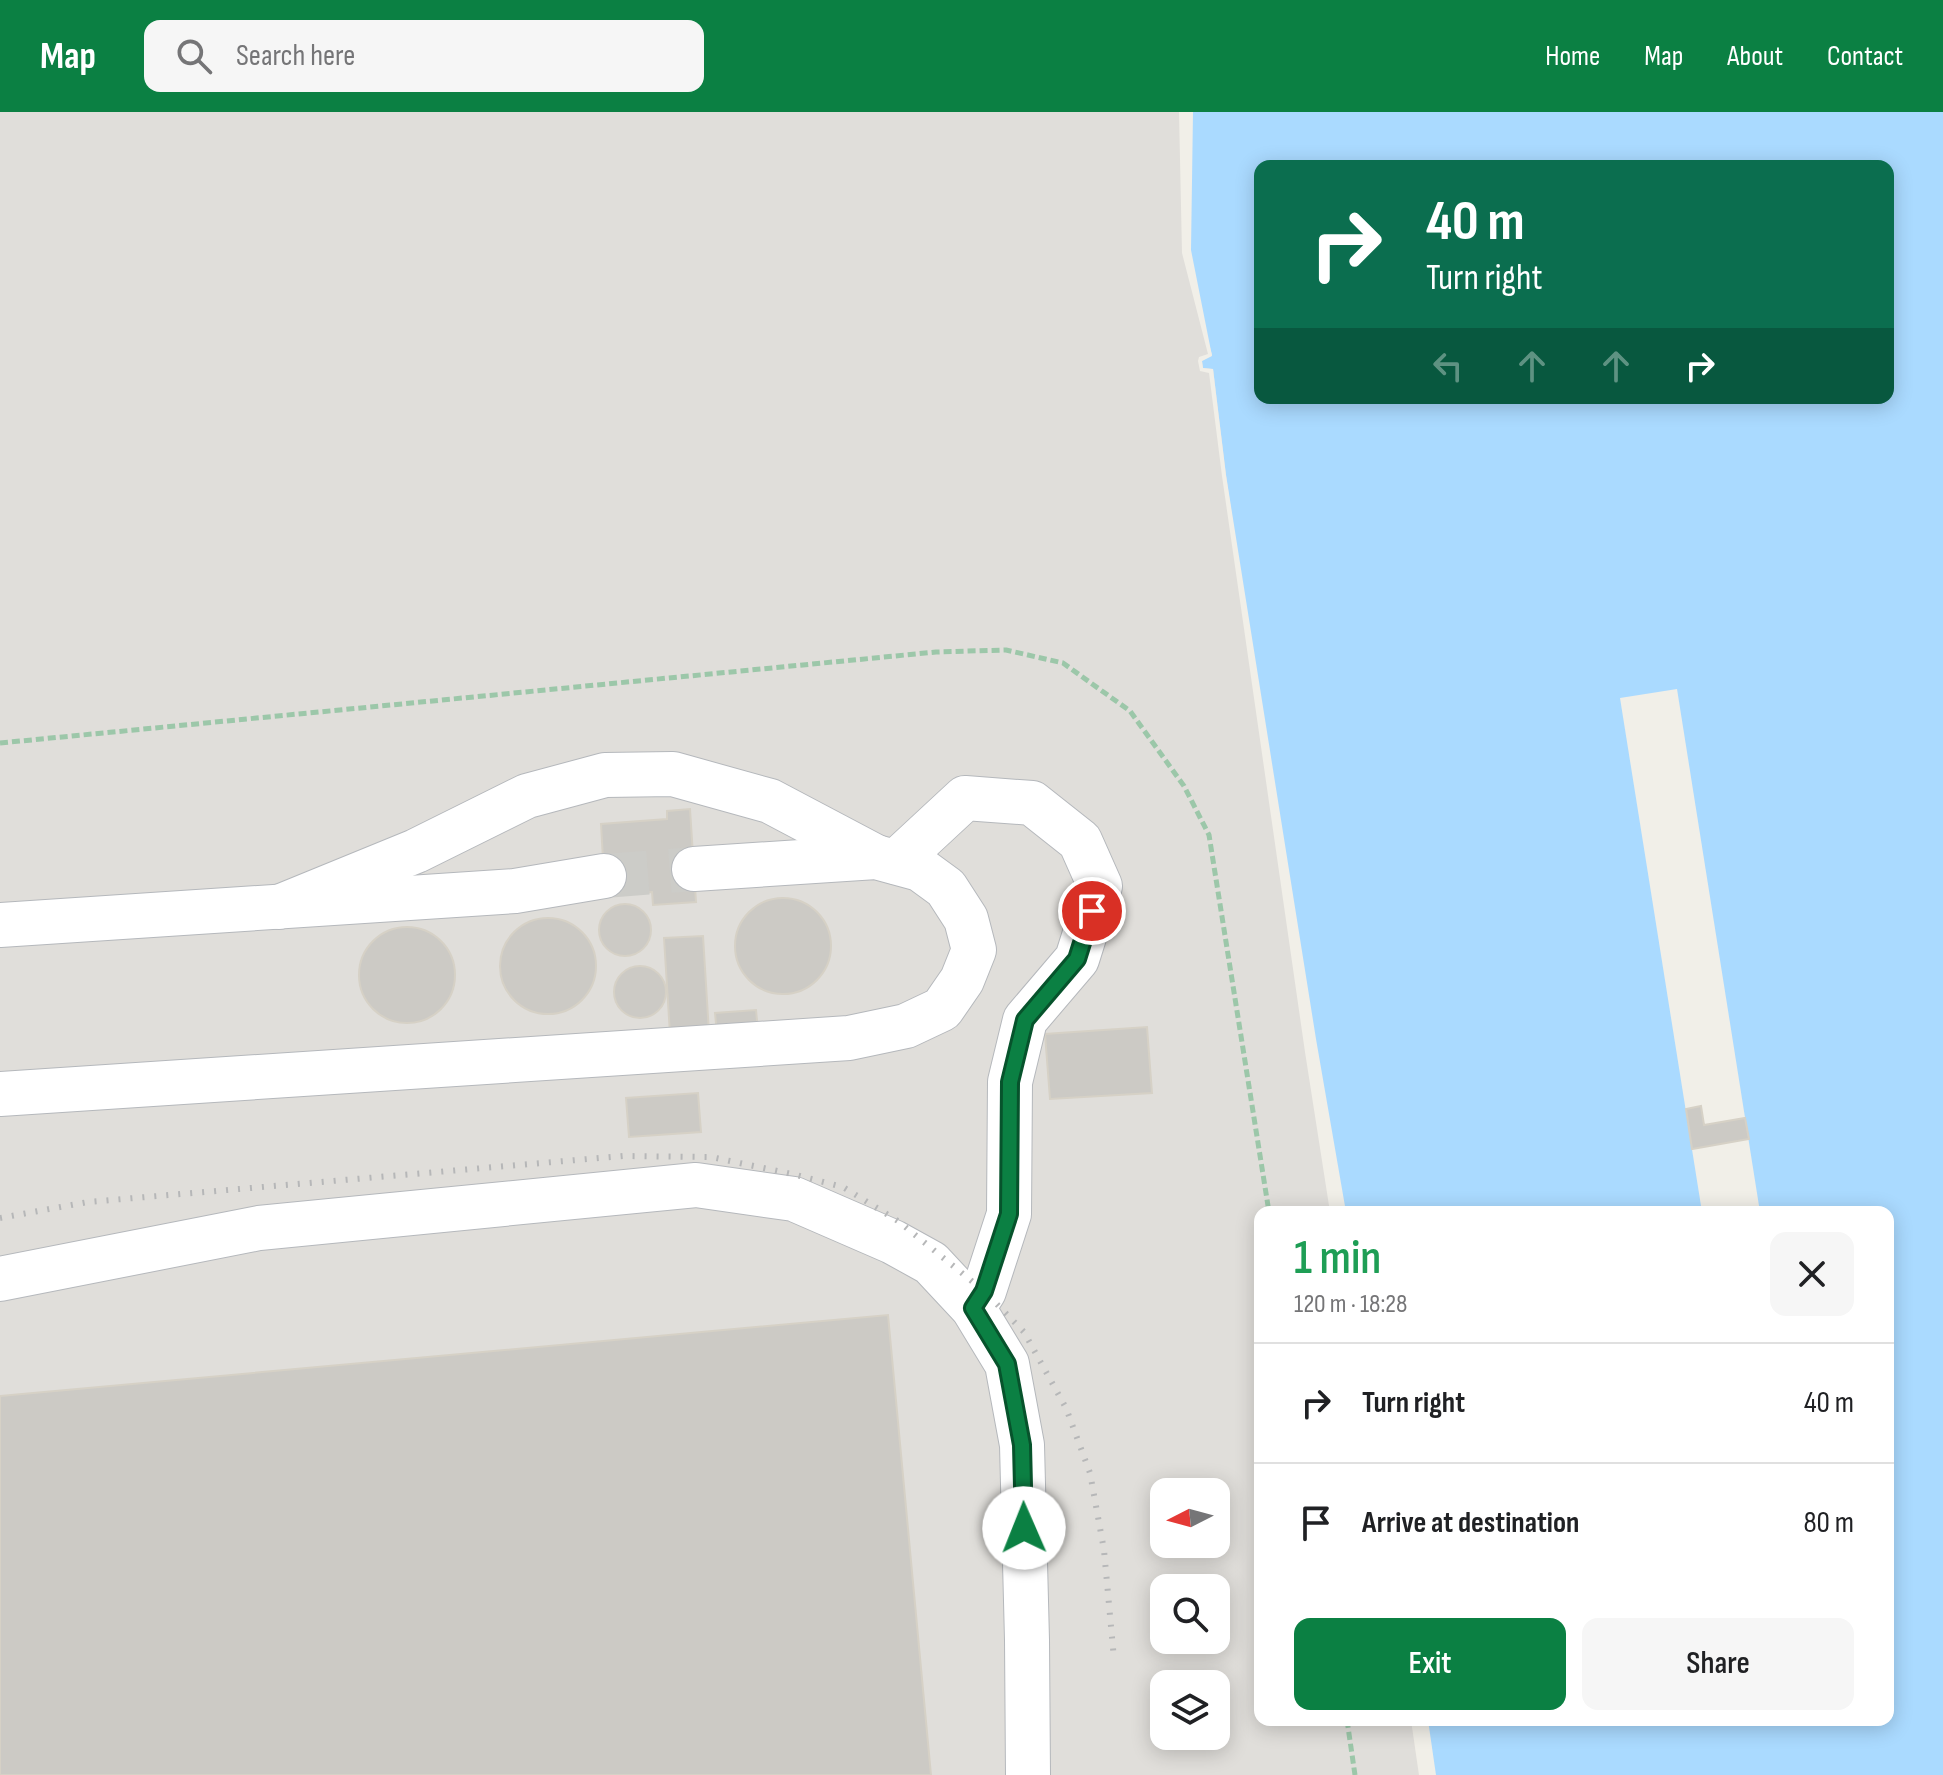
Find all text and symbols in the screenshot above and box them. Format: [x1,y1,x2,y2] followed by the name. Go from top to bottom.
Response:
[144,20,704,92] search box
[40,34,96,79] text: Map
[172,34,216,78] icon: search
[236,38,355,74] text: Search here
[1545,40,1600,73] text: Home
[1644,40,1683,73] text: Map
[1727,40,1783,73] text: About
[1827,40,1903,73] text: Contact
[1426,189,1525,256] text: 40 m
[1294,192,1398,296] icon: right
[1426,257,1543,300] text: Turn right
[1426,344,1470,388] icon: left
[1510,344,1554,388] icon: ahead
[1594,344,1638,388] icon: ahead
[1678,344,1722,388] icon: right
[1058,877,1126,945] pin
[1070,889,1114,933] icon: arrive
[1294,1230,1381,1287] text: 1 min
[1770,1232,1854,1316] button: close
[1294,1289,1407,1320] text: 120 m · 18:28
[1294,1381,1338,1425] icon: right
[1362,1385,1465,1421] text: Turn right
[1804,1385,1854,1421] text: 40 m
[1150,1478,1230,1558] north arrow
[1150,1478,1230,1750] map controls
[982,1486,1066,1570] position arrow
[1294,1501,1338,1545] icon: arrive
[1362,1505,1579,1541] text: Arrive at destination
[1803,1505,1854,1541] text: 80 m
[1150,1574,1230,1654] button: search
[1294,1618,1566,1710] button: Exit
[1582,1618,1854,1710] button: Share
[1150,1670,1230,1750] button: layers

